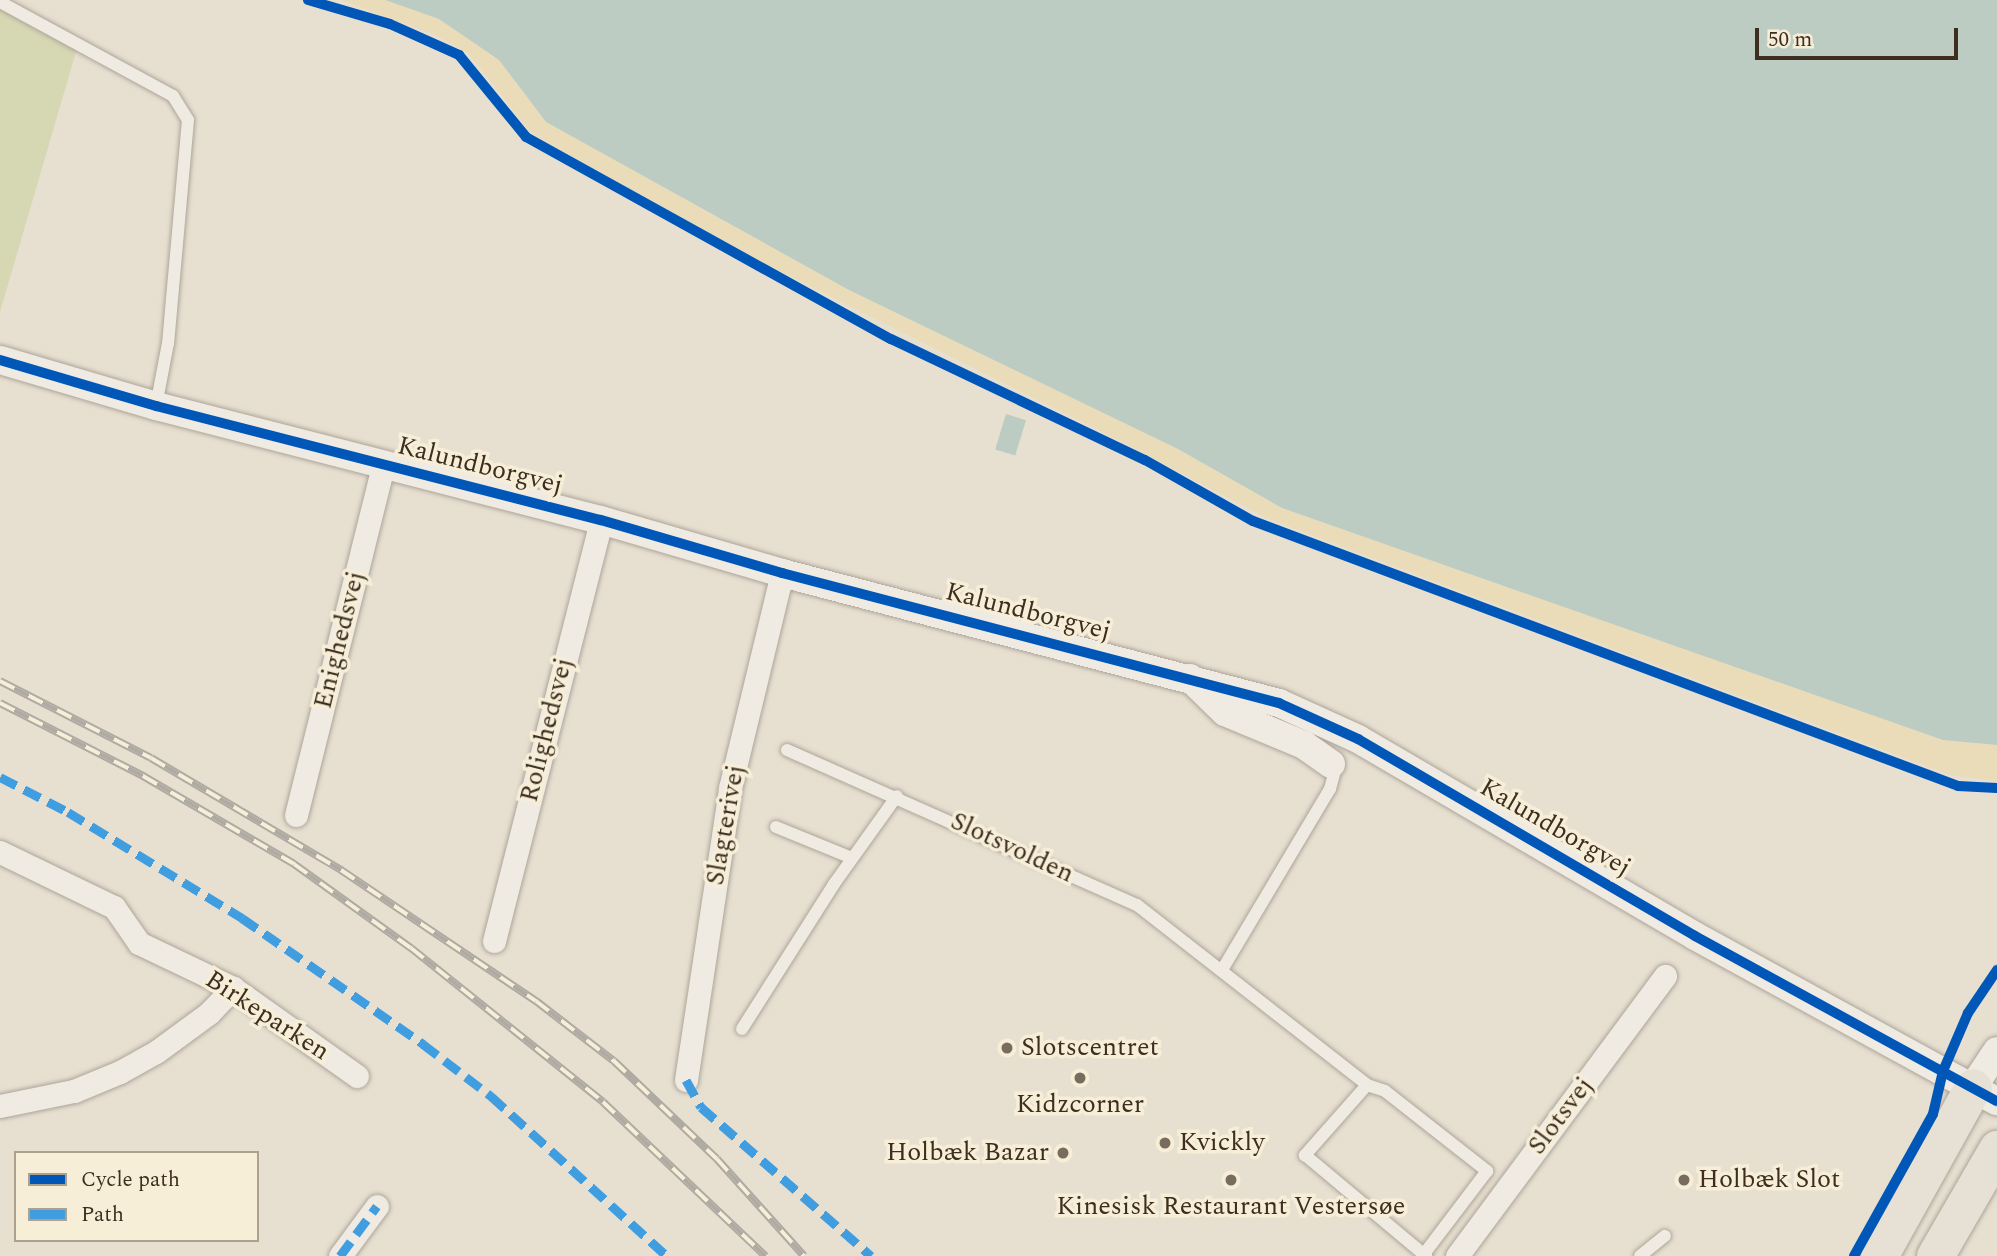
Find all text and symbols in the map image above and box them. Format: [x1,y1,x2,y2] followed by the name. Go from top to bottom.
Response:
[1759,14,1962,58] scale bar
[1768,24,1812,56] text: 50 m
[394,430,566,502] street label: Kalundborgvej
[308,568,372,712] street label: Enighedsvej
[942,576,1114,648] street label: Kalundborgvej
[514,655,580,805] street label: Rolighedsvej
[700,762,752,888] street label: Slagterivej
[1474,772,1636,884] street label: Kalundborgvej
[945,806,1079,890] street label: Slotsvolden
[199,964,335,1068] street label: Birkeparken
[1021,1032,1159,1064] place label: Slotscentret
[999,1040,1015,1056] marker: Slotscentret
[1072,1070,1088,1086] marker: Kidzcorner
[1522,1071,1600,1161] street label: Slotsvej
[1016,1089,1144,1121] place label: Kidzcorner
[1179,1127,1265,1159] place label: Kvickly
[1157,1135,1173,1151] marker: Kvickly
[886,1137,1049,1169] place label: Holbæk Bazar
[1055,1145,1071,1161] marker: Holbæk Bazar
[14,1151,259,1242] legend
[81,1164,180,1196] text: Cycle path
[1698,1164,1840,1196] place label: Holbæk Slot
[1223,1172,1239,1188] marker: Kinesisk Restaurant Vestersøe
[1676,1172,1692,1188] marker: Holbæk Slot
[1057,1191,1405,1223] place label: Kinesisk Restaurant Vestersøe
[81,1199,124,1231] text: Path

